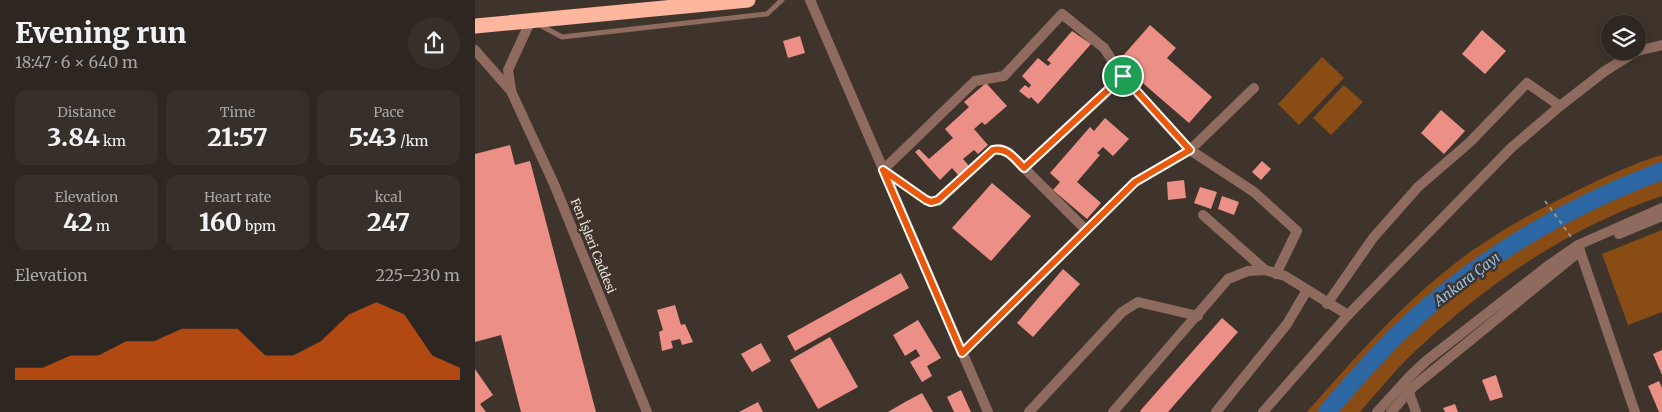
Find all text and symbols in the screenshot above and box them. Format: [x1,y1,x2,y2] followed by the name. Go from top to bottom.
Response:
[15,15,186,51] text: Evening run
[1601,15,1646,60] map controls
[1601,15,1646,60] button: layers
[408,17,460,69] button: share
[15,52,138,72] text: 18:47 · 6 × 640 m
[1102,55,1144,97] pin
[1109,62,1137,90] icon: arrive
[57,103,116,121] text: Distance
[220,103,255,121] text: Time
[373,103,404,121] text: Pace
[47,121,100,153] text: 3.84
[207,121,268,153] text: 21:57
[349,121,397,153] text: 5:43
[100,132,126,150] text: km
[397,132,428,150] text: /km
[55,188,118,206] text: Elevation
[204,188,271,206] text: Heart rate
[375,188,402,206] text: kcal
[568,196,619,296] street label: Fen İşleri Caddesi
[63,206,93,238] text: 42
[199,206,242,238] text: 160
[367,206,410,238] text: 247
[93,217,110,235] text: m
[242,217,276,235] text: bpm
[1430,248,1504,310] water label: Ankara Çayı
[15,265,88,285] text: Elevation
[376,265,460,285] text: 225–230 m

